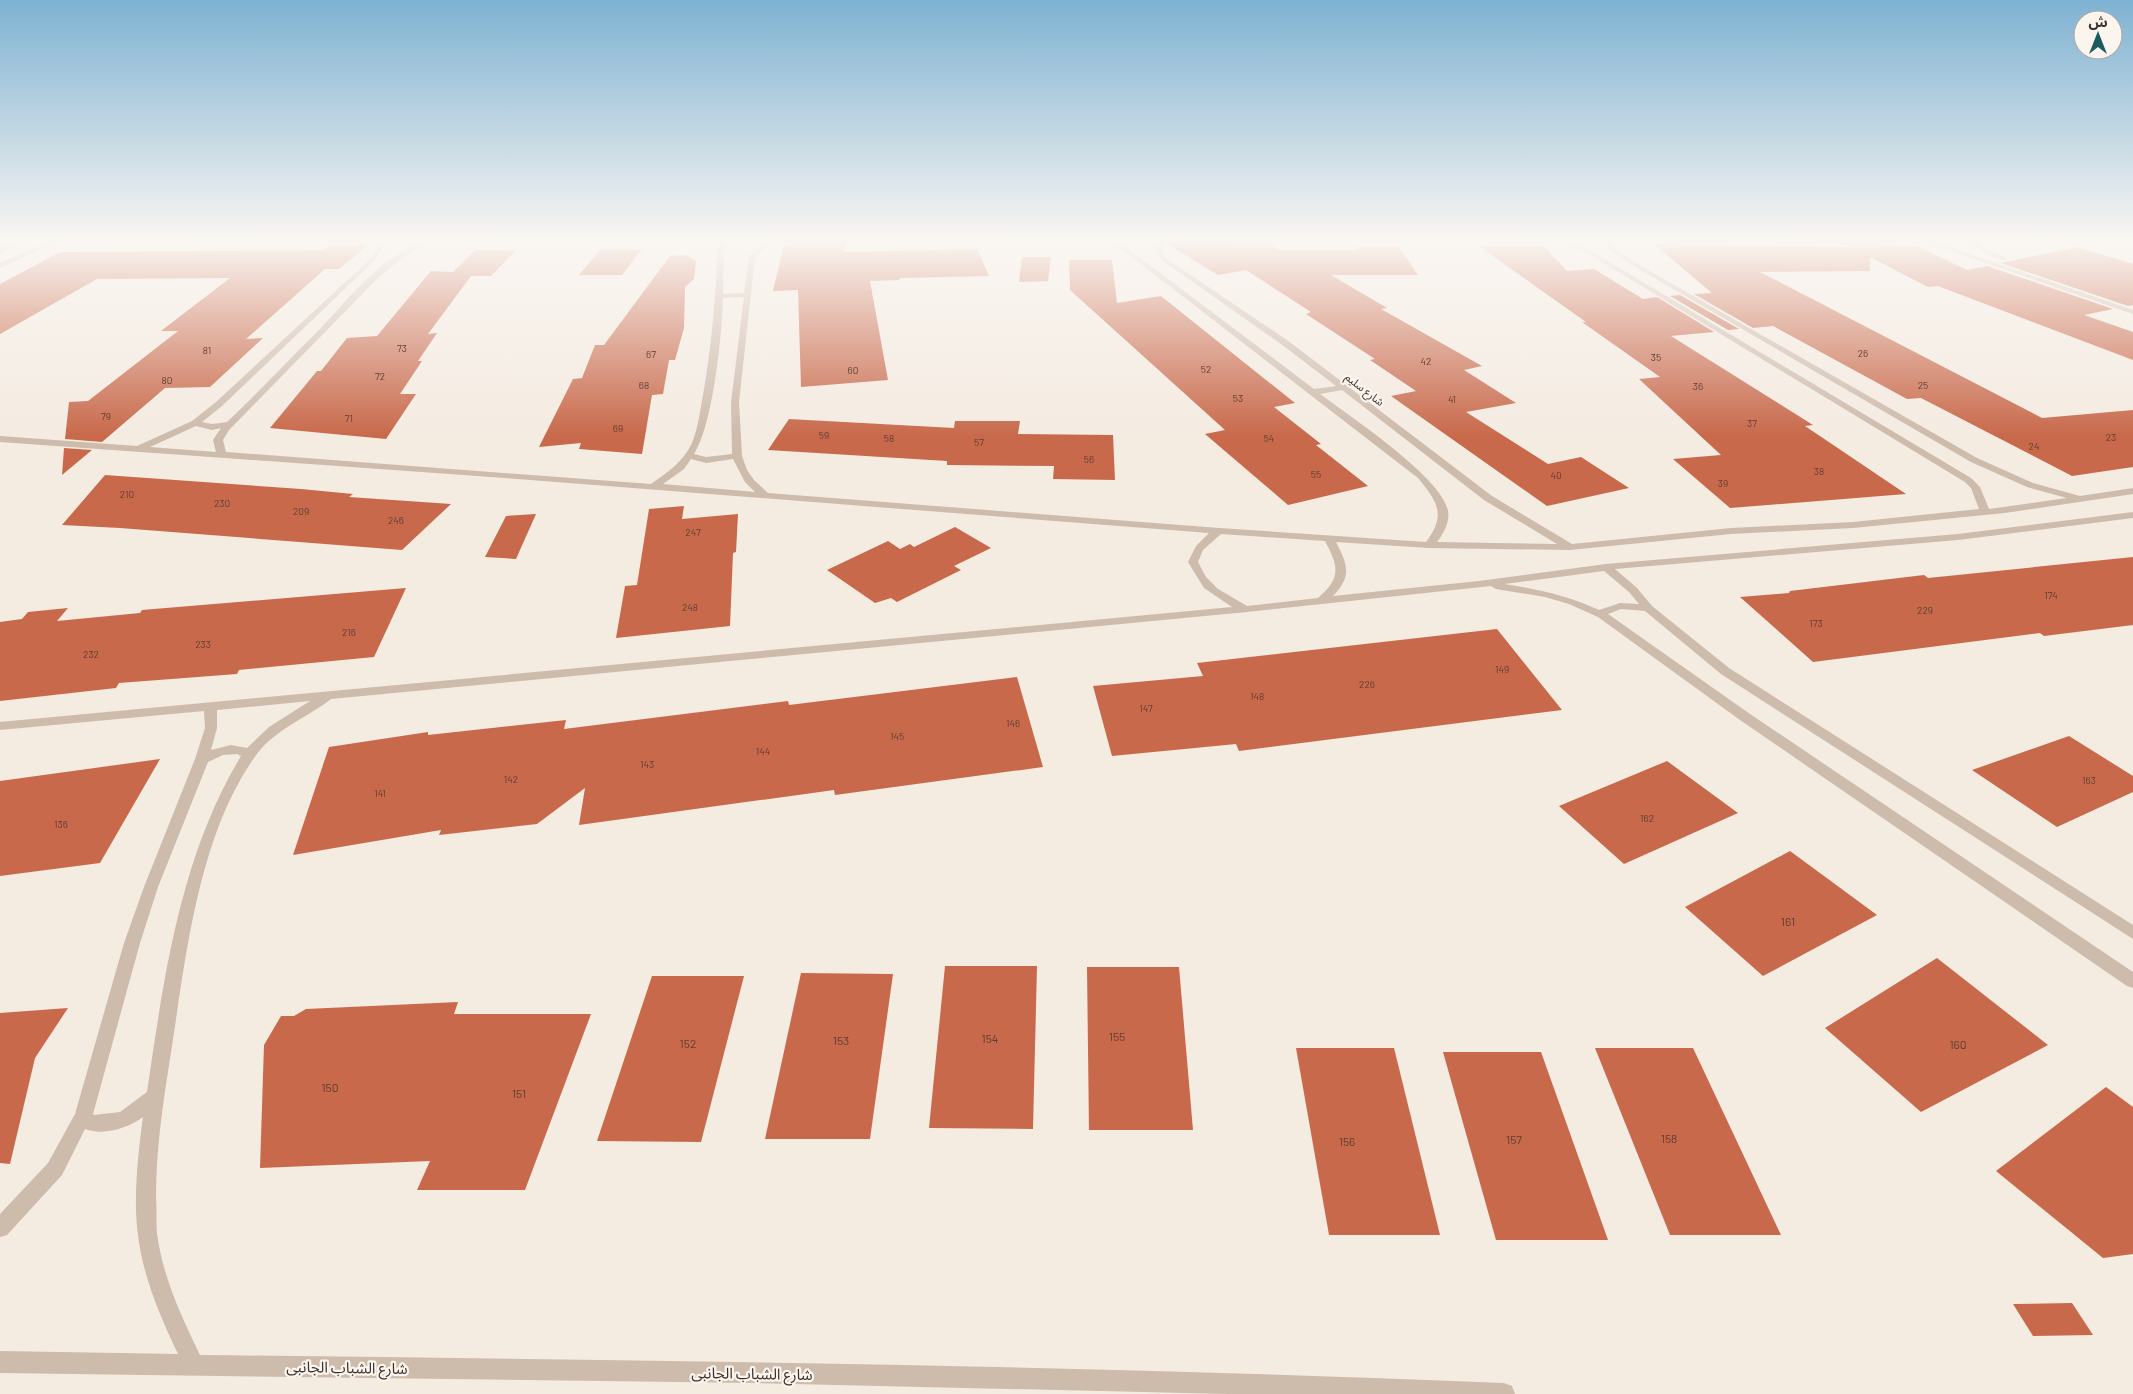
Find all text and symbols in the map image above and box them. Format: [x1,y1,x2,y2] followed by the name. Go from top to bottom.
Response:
[2073,10,2123,60] north arrow
[2088,13,2108,30] text: ش
[397,342,407,354] house number: 73
[203,344,211,356] house number: 81
[1858,347,1868,359] house number: 26
[646,348,656,360] house number: 67
[1651,351,1661,363] house number: 35
[1421,355,1431,367] house number: 42
[1201,363,1211,375] house number: 52
[848,364,858,376] house number: 60
[375,370,385,382] house number: 72
[1341,370,1387,411] street label: شارع سليم
[162,374,172,386] house number: 80
[639,379,649,391] house number: 68
[1918,379,1928,391] house number: 25
[1693,380,1703,392] house number: 36
[1233,392,1243,404] house number: 53
[1448,393,1456,405] house number: 41
[101,410,111,422] house number: 79
[345,412,353,424] house number: 71
[1747,417,1757,429] house number: 37
[613,422,623,434] house number: 69
[819,429,829,441] house number: 59
[2106,431,2116,443] house number: 23
[884,432,894,444] house number: 58
[1264,432,1274,444] house number: 54
[974,436,984,448] house number: 57
[2029,440,2039,452] house number: 24
[1084,453,1094,465] house number: 56
[1814,465,1824,477] house number: 38
[1311,468,1321,480] house number: 55
[1550,469,1562,481] house number: 40
[1718,477,1728,489] house number: 39
[120,488,134,500] house number: 210
[214,497,230,509] house number: 230
[293,505,309,517] house number: 209
[388,514,404,526] house number: 246
[685,526,701,538] house number: 247
[2044,589,2058,601] house number: 174
[682,601,698,613] house number: 248
[1917,604,1933,616] house number: 229
[1809,617,1823,629] house number: 173
[342,626,356,638] house number: 216
[195,638,211,650] house number: 233
[83,648,99,660] house number: 232
[1495,663,1509,675] house number: 149
[1359,678,1375,690] house number: 226
[1250,690,1264,702] house number: 148
[1139,702,1153,714] house number: 147
[1006,717,1020,729] house number: 146
[890,730,904,742] house number: 145
[756,745,770,757] house number: 144
[640,758,654,770] house number: 143
[504,773,518,785] house number: 142
[2082,774,2096,786] house number: 163
[374,787,386,799] house number: 141
[1640,812,1654,824] house number: 162
[54,818,68,830] house number: 136
[1781,914,1795,928] house number: 161
[1109,1029,1125,1043] house number: 155
[982,1031,998,1045] house number: 154
[833,1033,849,1047] house number: 153
[680,1036,696,1050] house number: 152
[1949,1037,1967,1051] house number: 160
[321,1080,339,1094] house number: 150
[512,1086,526,1100] house number: 151
[1661,1131,1677,1145] house number: 158
[1506,1132,1522,1146] house number: 157
[1339,1134,1355,1148] house number: 156
[286,1357,408,1381] street label: شارع الشباب الجانبى
[691,1363,813,1387] street label: شارع الشباب الجانبى

